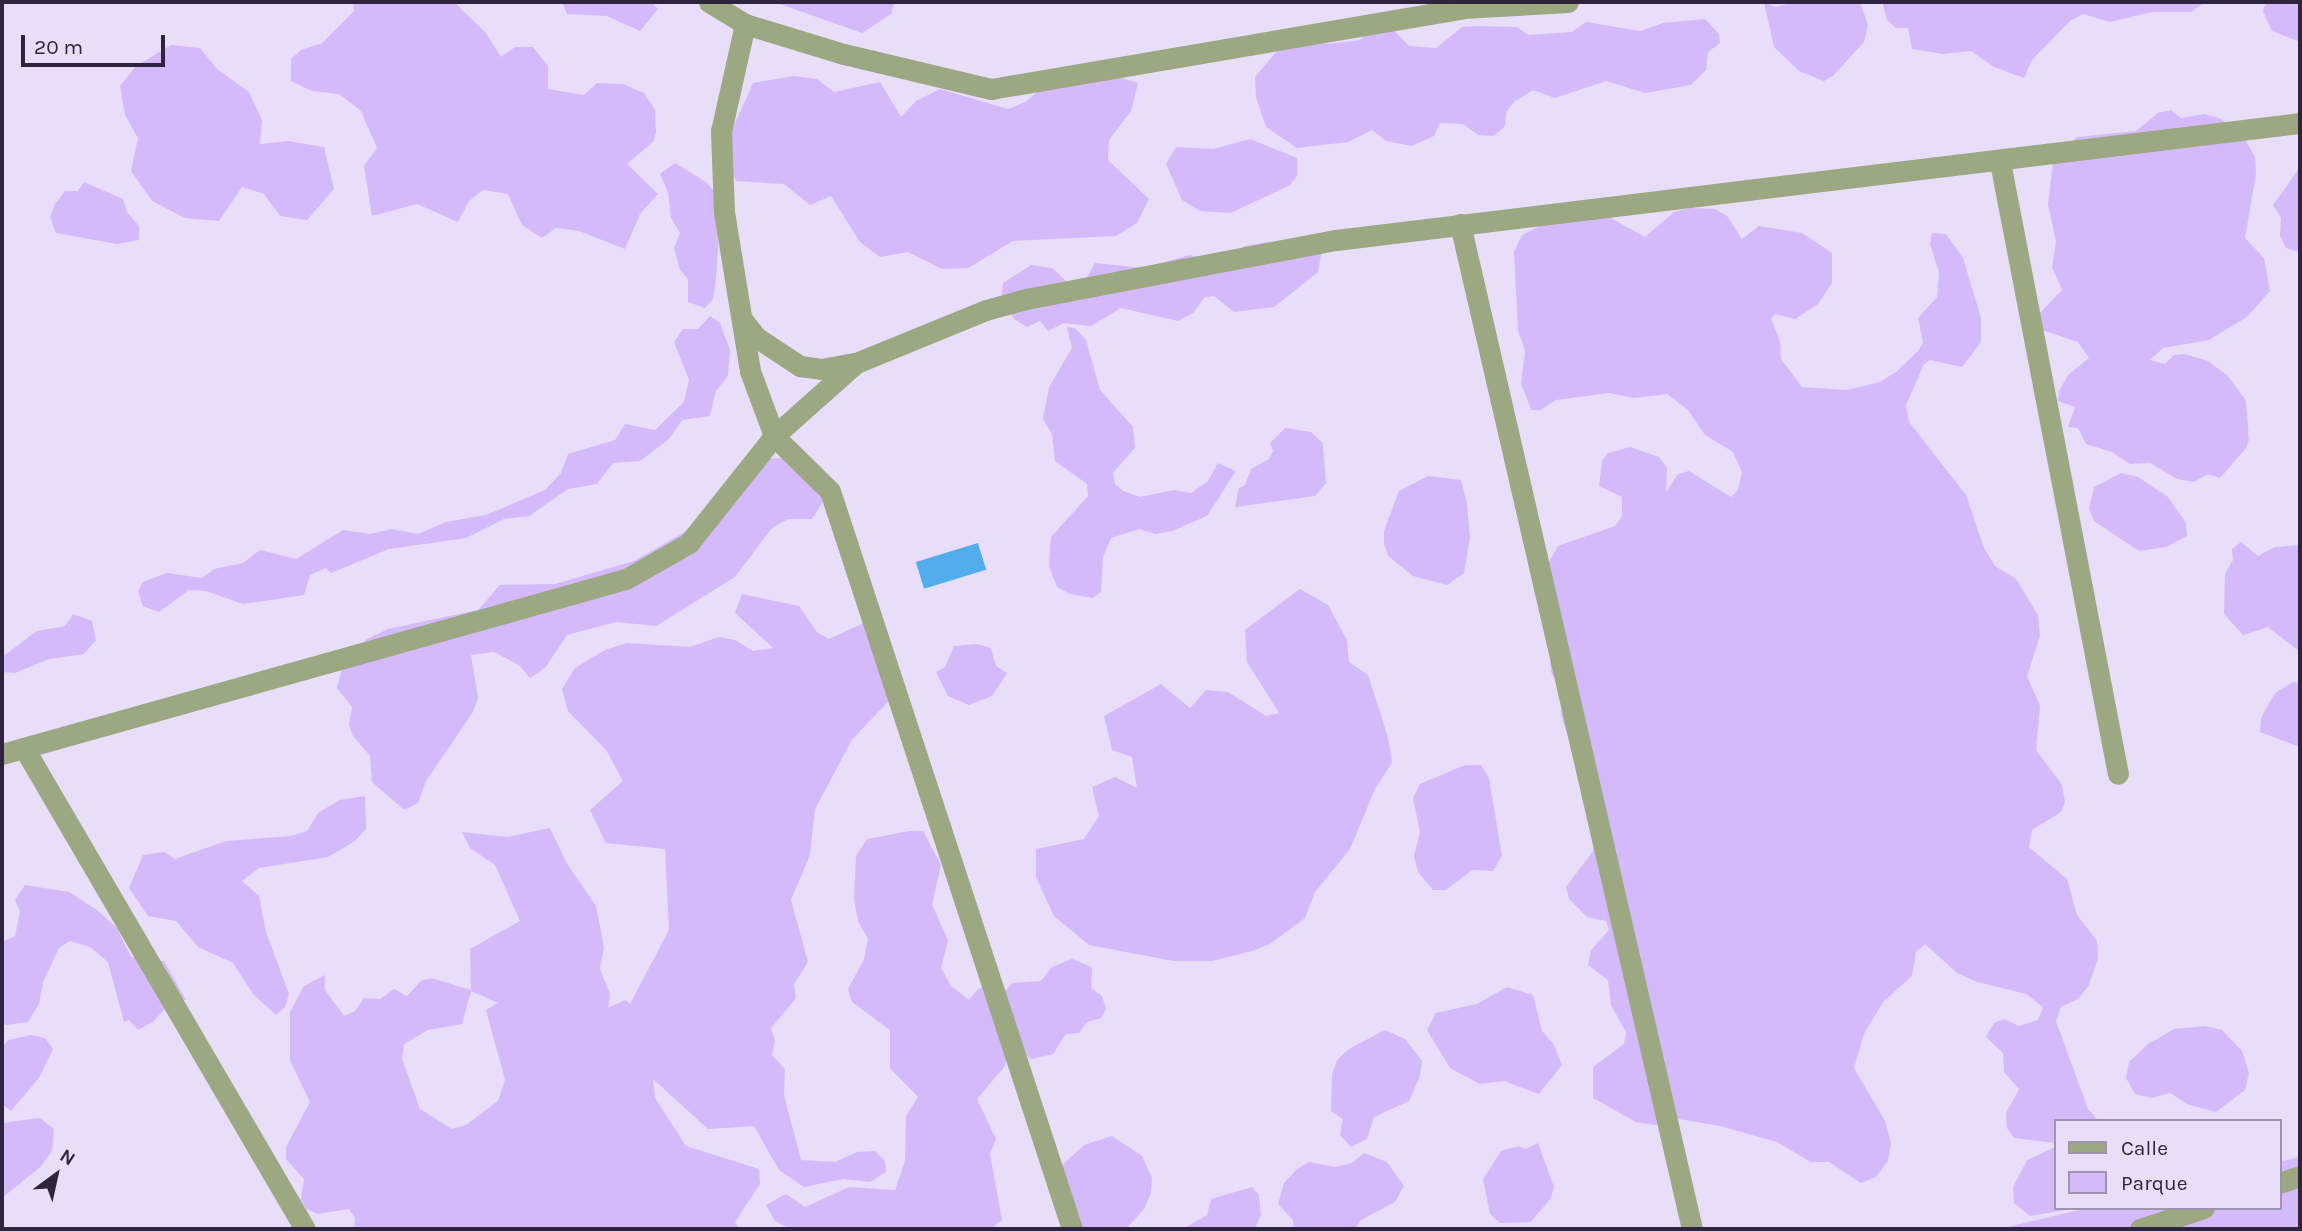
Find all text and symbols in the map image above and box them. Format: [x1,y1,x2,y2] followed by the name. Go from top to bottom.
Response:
[24,21,168,65] scale bar
[34,35,83,59] text: 20 m
[2054,1119,2281,1210] legend
[2121,1136,2168,1160] text: Calle
[21,1140,91,1210] north arrow
[56,1144,79,1170] text: N
[2121,1171,2188,1195] text: Parque

